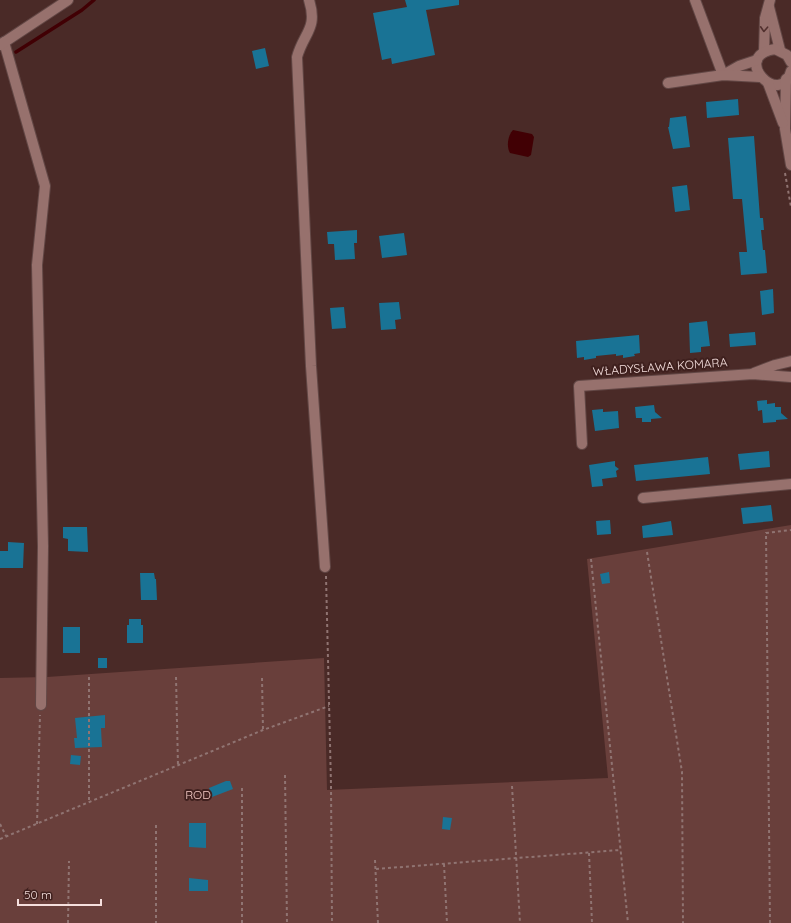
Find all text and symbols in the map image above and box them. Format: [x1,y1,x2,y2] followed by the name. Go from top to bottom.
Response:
[760,26,769,32] one-way arrow
[592,354,728,379] street label: WŁADYSŁAWA KOMARA
[185,787,211,802] park label: ROD
[18,881,101,907] scale bar
[24,887,52,902] text: 50 m

